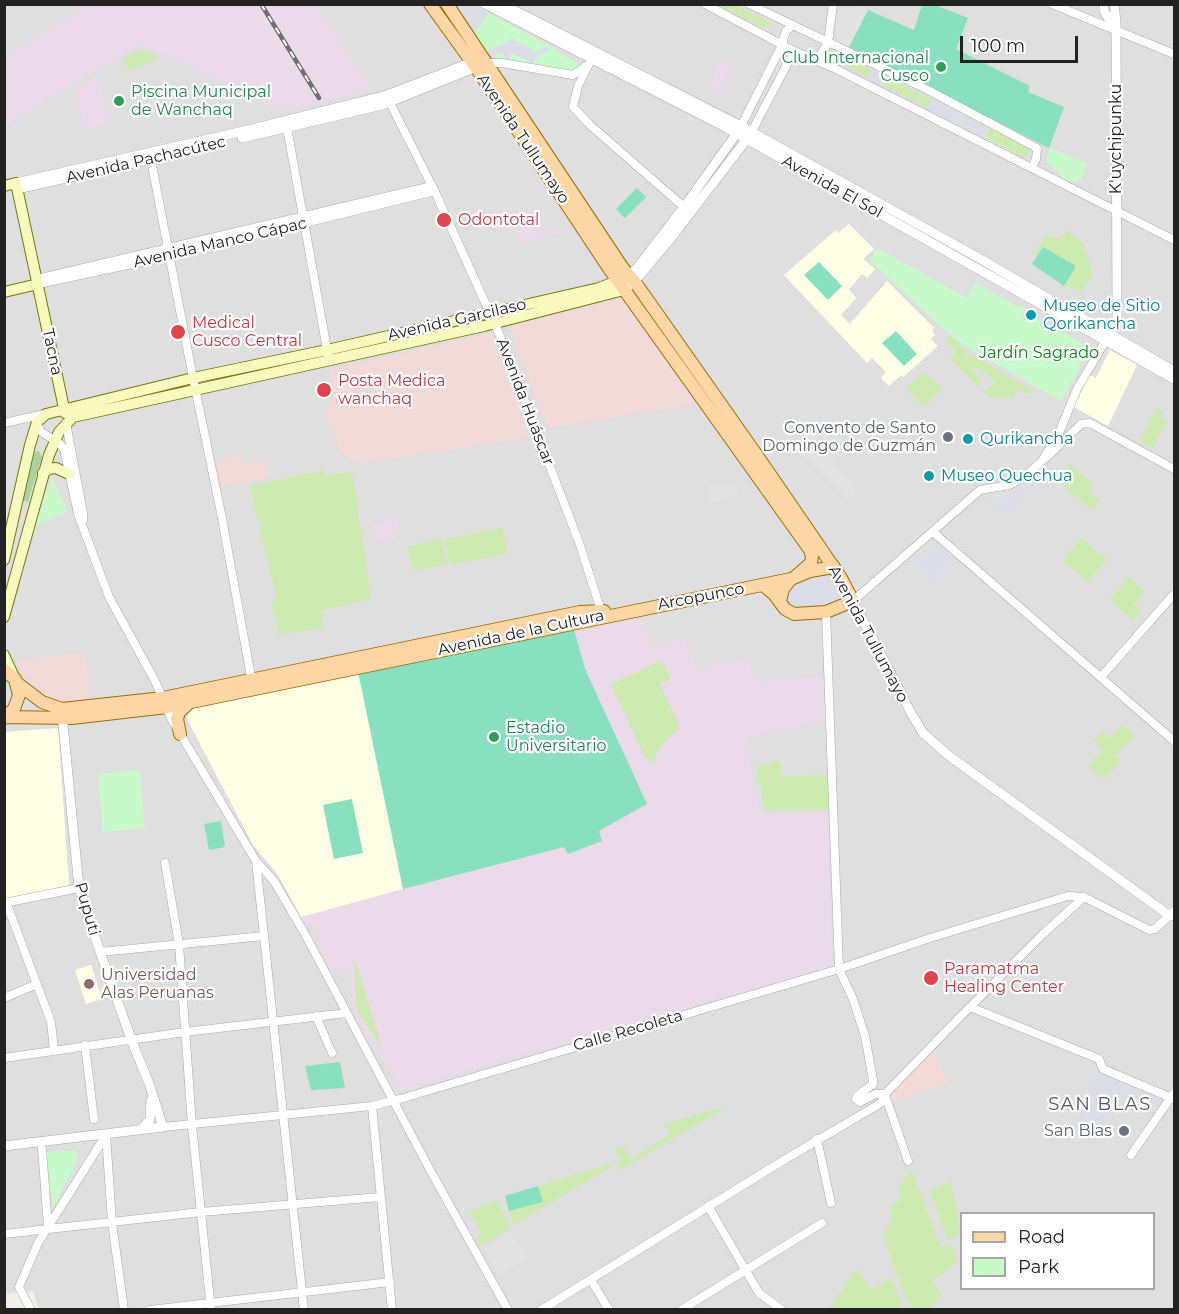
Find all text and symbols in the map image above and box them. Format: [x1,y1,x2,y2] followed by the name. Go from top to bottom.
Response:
[963,24,1082,62] scale bar
[971,35,1025,57] text: 100 m
[782,48,929,86] place label: Club Internacional Cusco
[934,60,948,74] marker: Club Internacional Cusco
[472,70,574,208] street label: Avenida Tullumayo
[131,82,271,120] place label: Piscina Municipal de Wanchaq
[1106,84,1126,194] street label: K'uychipunku
[112,94,126,108] marker: Piscina Municipal de Wanchaq
[64,132,228,188] street label: Avenida Pachacútec
[778,151,886,223] street label: Avenida El Sol
[458,210,539,230] place label: Odontotal
[435,211,453,229] marker: Odontotal
[131,214,309,272] street label: Avenida Manco Cápac
[386,295,528,345] street label: Avenida Garcilaso
[1043,296,1160,334] place label: Museo de Sitio Qorikancha
[1024,308,1038,322] marker: Museo de Sitio Qorikancha
[192,313,302,351] place label: Medical Cusco Central
[169,323,187,341] marker: Medical Cusco Central
[38,327,66,377] street label: Tacna
[492,336,558,468] street label: Avenida Huáscar
[979,343,1099,363] park label: Jardín Sagrado
[338,371,445,409] place label: Posta Medica wanchaq
[315,381,333,399] marker: Posta Medica wanchaq
[762,418,936,456] place label: Convento de Santo Domingo de Guzmán
[980,429,1074,449] place label: Qurikancha
[941,430,955,444] marker: Convento de Santo Domingo de Guzmán
[961,432,975,446] marker: Qurikancha
[941,466,1072,486] place label: Museo Quechua
[922,469,936,483] marker: Museo Quechua
[824,562,912,706] street label: Avenida Tullumayo
[656,579,746,615] street label: Arcopunco
[436,606,606,660] street label: Avenida de la Cultura
[506,718,606,756] place label: Estadio Universitario
[487,730,501,744] marker: Estadio Universitario
[70,880,104,938] street label: Puputi
[944,959,1064,997] place label: Paramatma Healing Center
[101,965,214,1003] place label: Universidad Alas Peruanas
[922,969,940,987] marker: Paramatma Healing Center
[82,977,96,991] marker: Universidad Alas Peruanas
[571,1006,685,1056] street label: Calle Recoleta
[1048,1094,1152,1116] district label: SAN BLAS
[1044,1121,1112,1141] place label: San Blas
[1117,1124,1131,1138] marker: San Blas
[960,1212,1155,1290] legend
[1018,1226,1065,1248] text: Road
[1018,1256,1059,1278] text: Park

